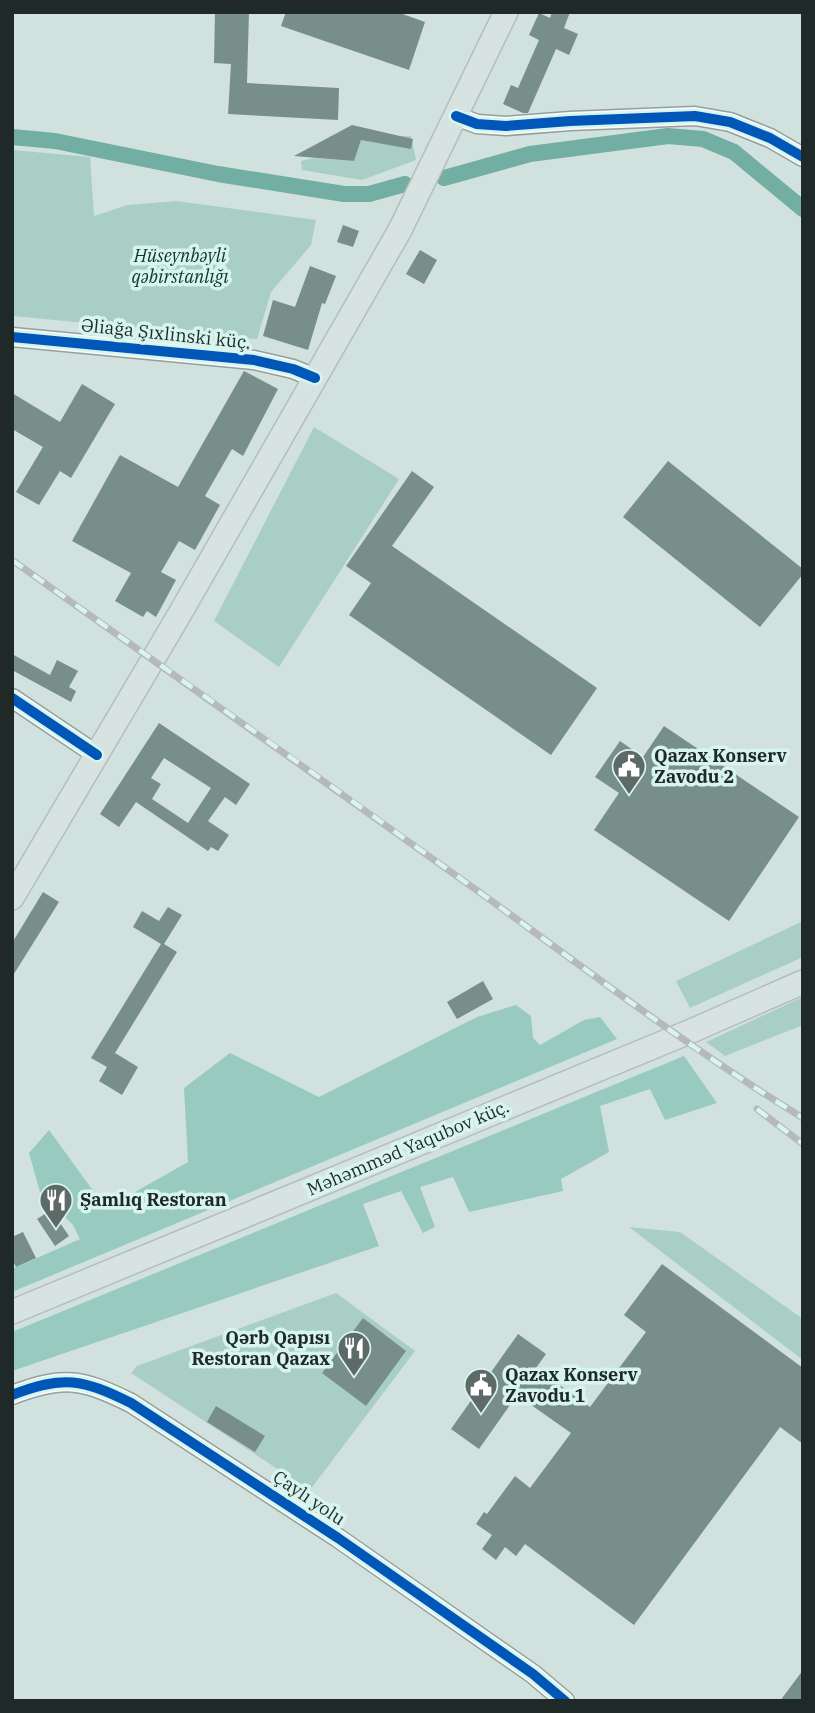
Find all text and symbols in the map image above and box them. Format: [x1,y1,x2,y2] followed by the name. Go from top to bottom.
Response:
[131,244,229,288] park label: Hüseynbəyli qəbirstanlığı
[80,313,252,354] street label: Əliağa Şıxlinski küç.
[654,744,788,788] place label: Qazax Konserv Zavodu 2
[610,747,648,796] public building icon: Qazax Konserv Zavodu 2
[303,1095,512,1201] street label: Məhəmməd Yaqubov küç.
[37,1181,75,1230] restaurant icon: Şamlıq Restoran
[80,1188,227,1211] place label: Şamlıq Restoran
[192,1326,330,1370] place label: Qərb Qapısı Restoran Qazax
[335,1329,373,1378] restaurant icon: Qərb Qapısı Restoran Qazax
[505,1363,639,1407] place label: Qazax Konserv Zavodu 1
[462,1366,500,1415] public building icon: Qazax Konserv Zavodu 1
[269,1465,350,1530] street label: Çaylı yolu

